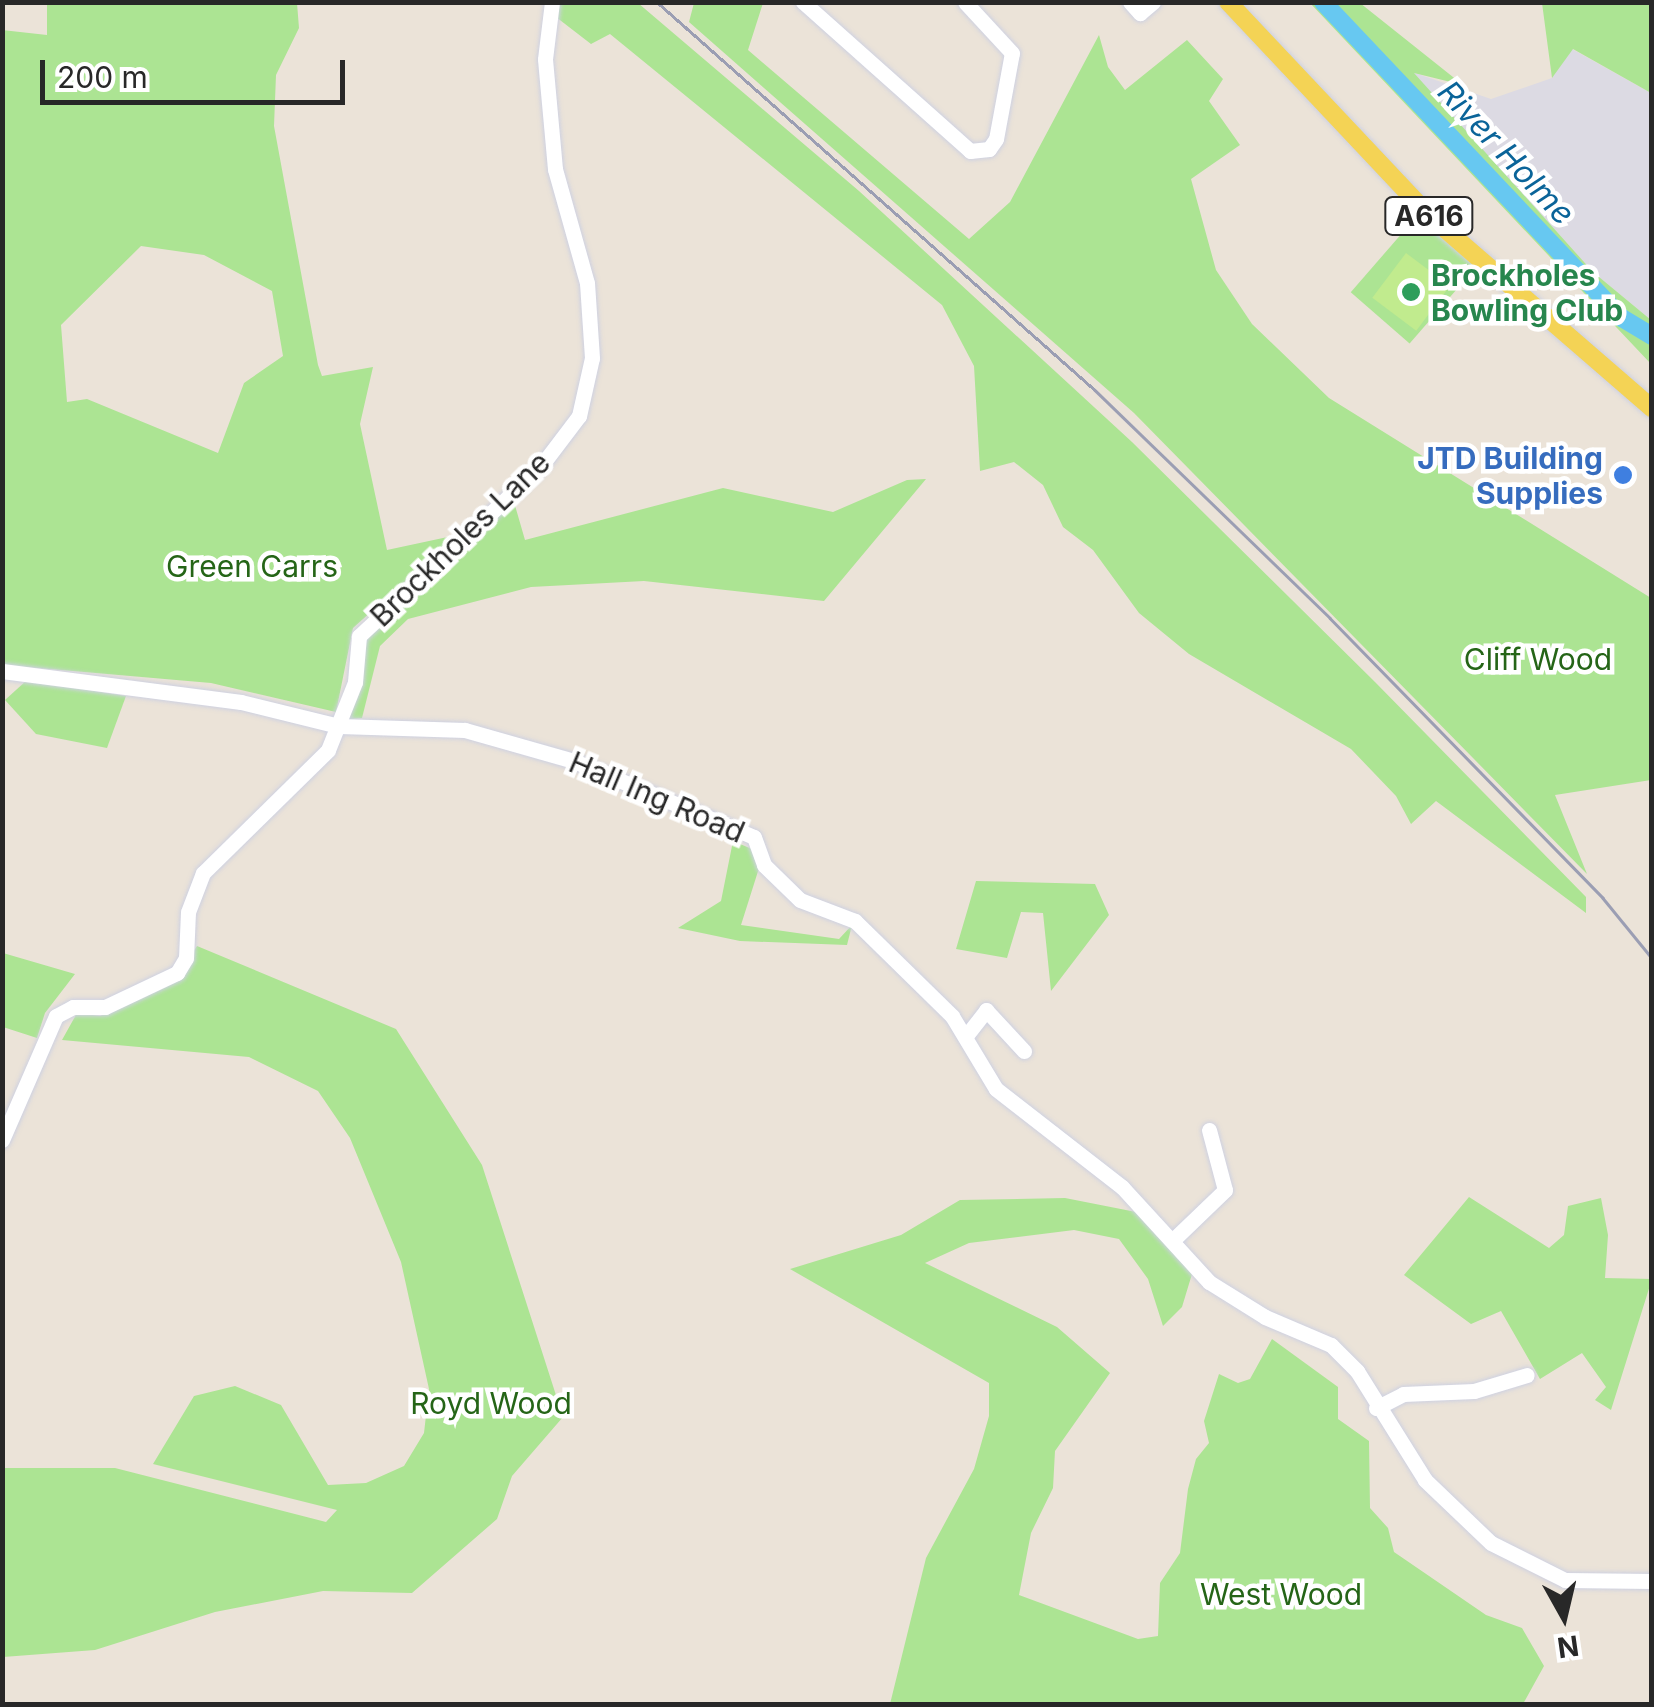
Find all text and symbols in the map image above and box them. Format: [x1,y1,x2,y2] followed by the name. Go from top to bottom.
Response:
[45,40,350,102] scale bar
[57,59,148,95] text: 200 m
[1430,73,1582,233] water label: River Holme
[1384,193,1474,239] road number: A616
[1431,257,1623,328] place label: Brockholes Bowling Club
[1400,281,1422,303] marker: Brockholes Bowling Club
[1417,440,1603,510] place label: JTD Building Supplies
[363,444,557,634] street label: Brockholes Lane
[1612,464,1634,486] marker: JTD Building Supplies
[166,548,338,584] park label: Green Carrs
[1464,641,1612,677] park label: Cliff Wood
[564,744,750,850] street label: Hall Ing Road
[410,1385,572,1421] park label: Royd Wood
[1514,1567,1614,1667] north arrow
[1200,1576,1362,1612] park label: West Wood
[1555,1628,1581,1665] text: N

